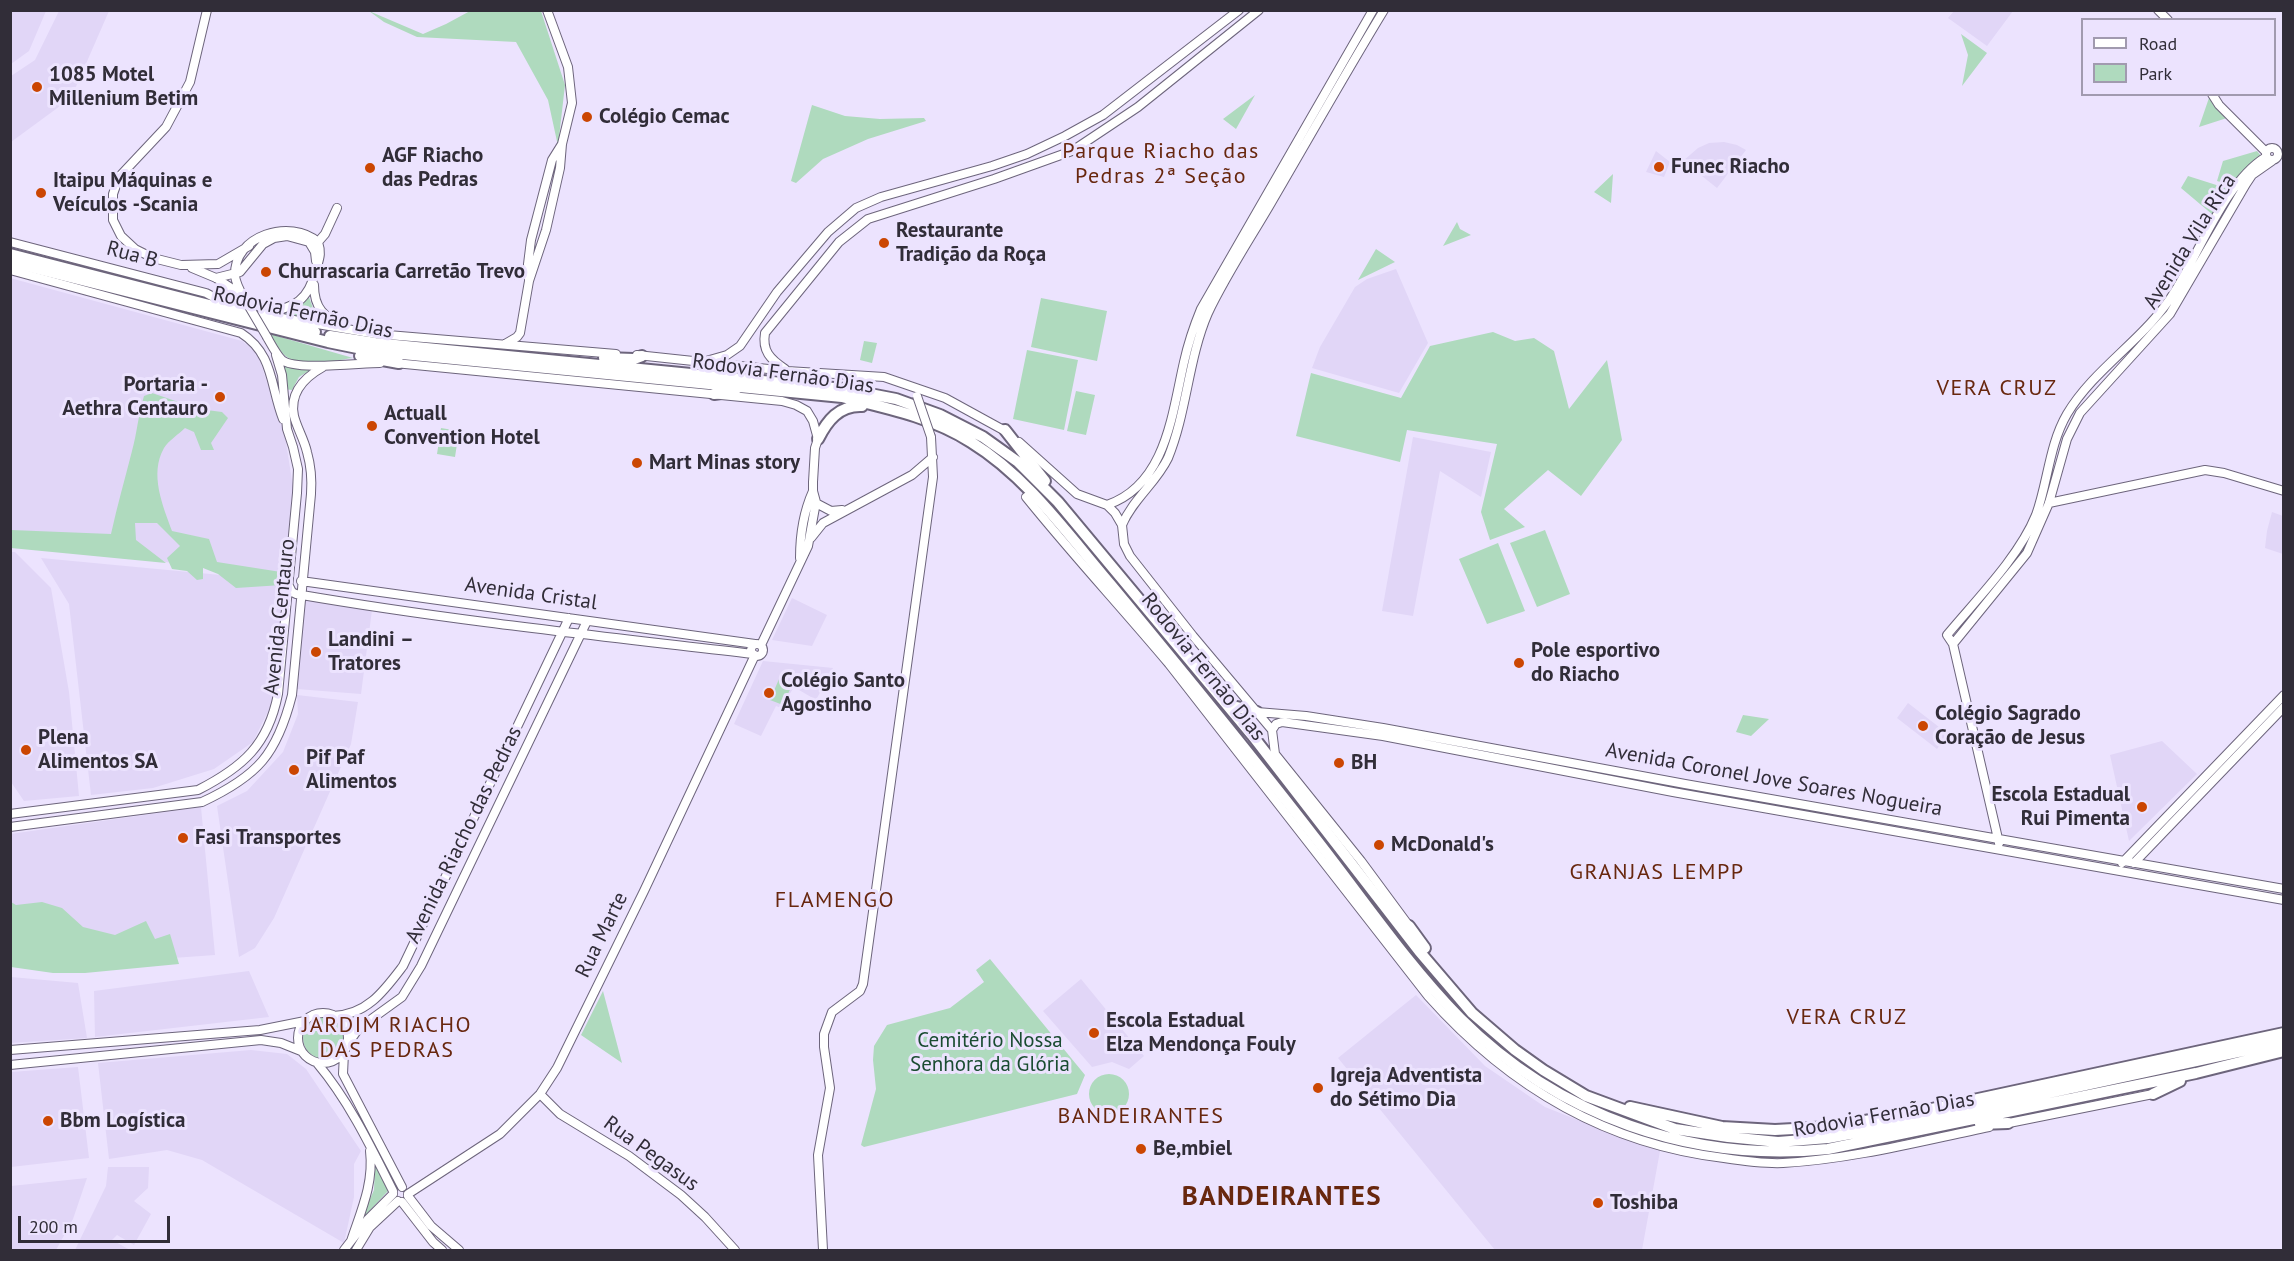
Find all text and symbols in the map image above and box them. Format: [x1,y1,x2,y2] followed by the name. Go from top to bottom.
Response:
[2081,18,2276,96] legend
[2139,32,2177,55] text: Road
[49,62,198,112] place label: 1085 Motel Millenium Betim
[2139,62,2172,85] text: Park
[30,80,44,94] marker: 1085 Motel Millenium Betim
[599,104,730,130] place label: Colégio Cemac
[580,110,594,124] marker: Colégio Cemac
[1062,139,1260,190] district label: Parque Riacho das Pedras 2ª Seção
[382,143,483,193] place label: AGF Riacho das Pedras
[1671,154,1790,180] place label: Funec Riacho
[1652,160,1666,174] marker: Funec Riacho
[363,161,377,175] marker: AGF Riacho das Pedras
[53,168,212,218] place label: Itaipu Máquinas e Veículos -Scania
[2138,170,2242,314] street label: Avenida Vila Rica
[34,186,48,200] marker: Itaipu Máquinas e Veículos -Scania
[896,218,1046,268] place label: Restaurante Tradição da Roça
[104,236,160,274] street label: Rua B
[877,236,891,250] marker: Restaurante Tradição da Roça
[278,259,525,285] place label: Churrascaria Carretão Trevo
[259,265,273,279] marker: Churrascaria Carretão Trevo
[211,282,395,344] street label: Rodovia Fernão Dias
[691,349,875,399] street label: Rodovia Fernão Dias
[62,372,208,422] place label: Portaria - Aethra Centauro
[1936,376,2058,402] district label: VERA CRUZ
[213,390,227,404] marker: Portaria - Aethra Centauro
[384,401,540,451] place label: Actuall Convention Hotel
[365,419,379,433] marker: Actuall Convention Hotel
[649,450,800,476] place label: Mart Minas story
[630,456,644,470] marker: Mart Minas story
[259,538,301,696] street label: Avenida Centauro
[463,572,599,616] street label: Avenida Cristal
[1136,588,1270,746] street label: Rodovia Fernão Dias
[328,627,414,677] place label: Landini – Tratores
[1531,638,1660,688] place label: Pole esportivo do Riacho
[309,645,323,659] marker: Landini – Tratores
[1512,656,1526,670] marker: Pole esportivo do Riacho
[781,668,905,718] place label: Colégio Santo Agostinho
[762,686,776,700] marker: Colégio Santo Agostinho
[1935,701,2085,751] place label: Colégio Sagrado Coração de Jesus
[1916,719,1930,733] marker: Colégio Sagrado Coração de Jesus
[400,722,528,948] street label: Avenida Riacho das Pedras
[38,725,158,775] place label: Plena Alimentos SA
[1604,738,1944,822] street label: Avenida Coronel Jove Soares Nogueira
[19,743,33,757] marker: Plena Alimentos SA
[306,745,397,795] place label: Pif Paf Alimentos
[1351,750,1377,776] place label: BH
[1332,756,1346,770] marker: BH
[287,763,301,777] marker: Pif Paf Alimentos
[1991,782,2130,832] place label: Escola Estadual Rui Pimenta
[2135,800,2149,814] marker: Escola Estadual Rui Pimenta
[195,825,341,851] place label: Fasi Transportes
[176,831,190,845] marker: Fasi Transportes
[1391,832,1494,858] place label: McDonald's
[1372,838,1386,852] marker: McDonald's
[1569,860,1745,886] district label: GRANJAS LEMPP
[571,888,633,982] street label: Rua Marte
[775,888,895,914] district label: FLAMENGO
[1786,1005,1908,1031] district label: VERA CRUZ
[1106,1008,1296,1058] place label: Escola Estadual Elza Mendonça Fouly
[302,1013,472,1064] district label: JARDIM RIACHO DAS PEDRAS
[1087,1026,1101,1040] marker: Escola Estadual Elza Mendonça Fouly
[910,1028,1070,1078] park label: Cemitério Nossa Senhora da Glória
[1330,1063,1482,1113] place label: Igreja Adventista do Sétimo Dia
[1311,1081,1325,1095] marker: Igreja Adventista do Sétimo Dia
[1792,1087,1976,1143] street label: Rodovia Fernão Dias
[1058,1104,1224,1130] district label: BANDEIRANTES
[60,1108,185,1134] place label: Bbm Logística
[598,1111,704,1197] street label: Rua Pegasus
[41,1114,55,1128] marker: Bbm Logística
[1153,1136,1232,1162] place label: Be,mbiel
[1134,1142,1148,1156] marker: Be,mbiel
[1182,1181,1382,1213] district label: BANDEIRANTES
[1610,1190,1678,1216] place label: Toshiba
[1591,1196,1605,1210] marker: Toshiba
[21,1204,172,1242] scale bar
[29,1215,78,1238] text: 200 m

